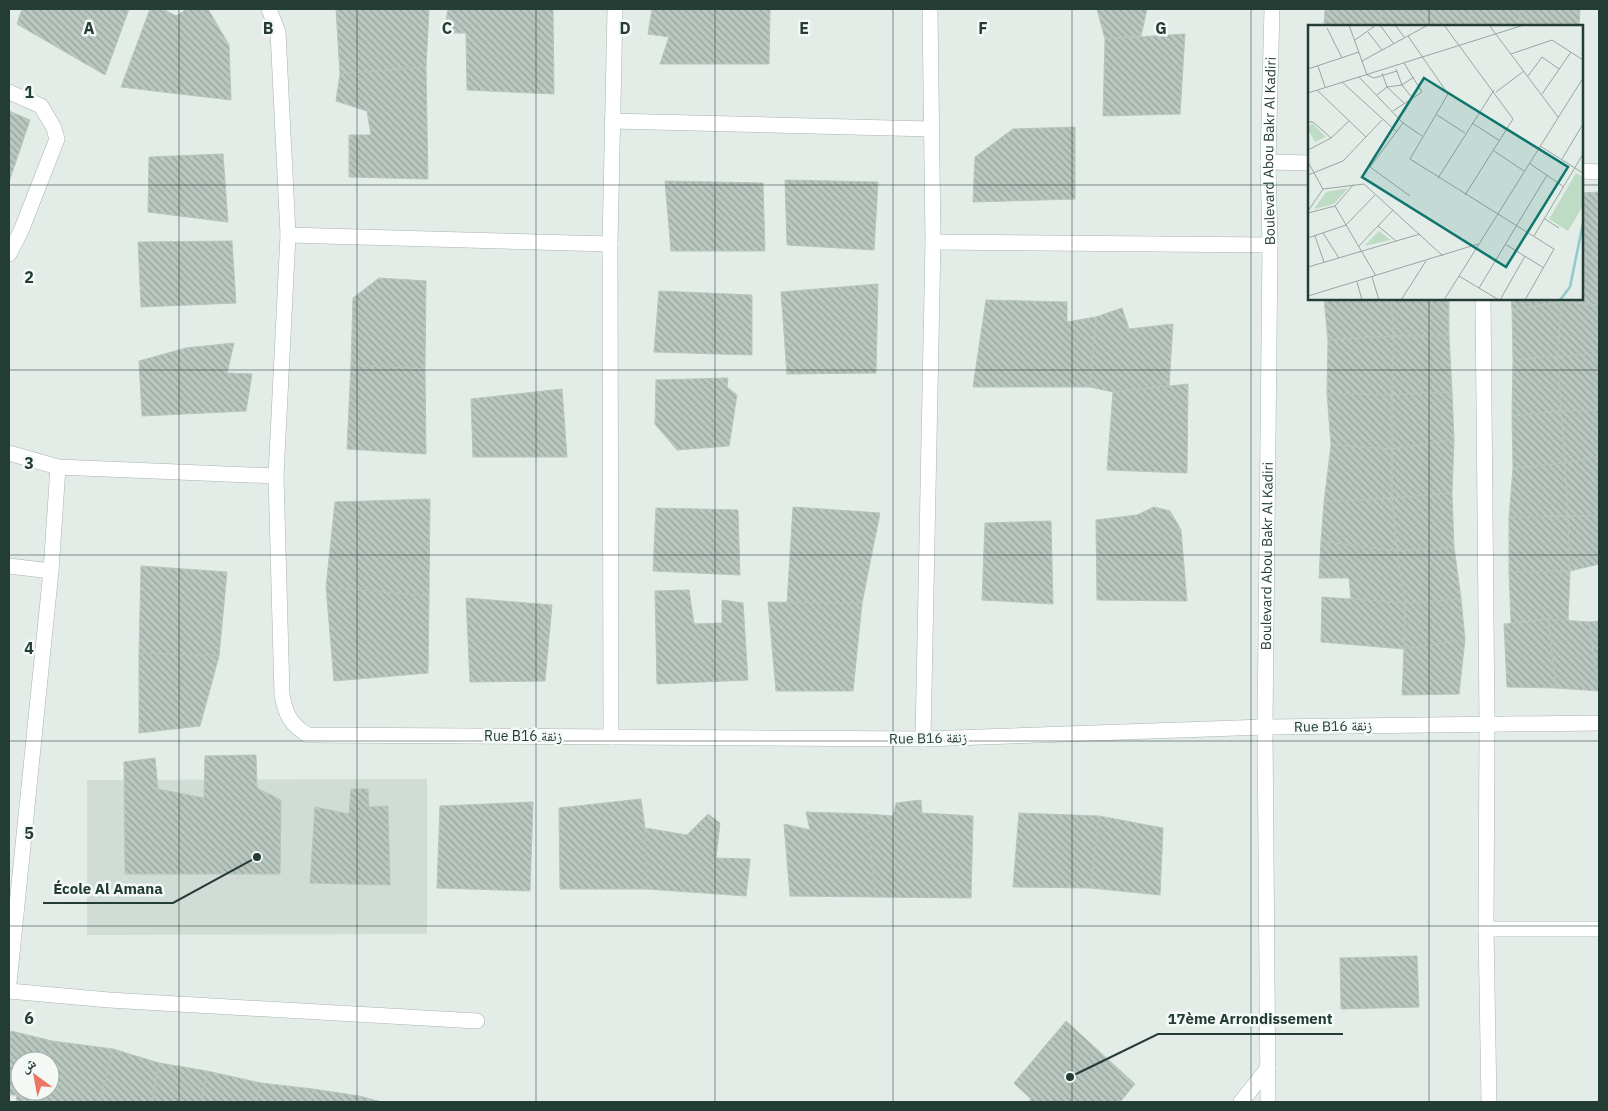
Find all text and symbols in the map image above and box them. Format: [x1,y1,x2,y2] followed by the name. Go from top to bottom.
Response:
[84,18,95,38] text: A
[263,18,274,38] text: B
[442,18,452,38] text: C
[619,18,631,38] text: D
[799,18,809,38] text: E
[978,18,988,38] text: F
[1155,18,1167,38] text: G
[1308,25,1583,300] inset map
[1259,57,1280,245] street label: Boulevard Abou Bakr Al Kadiri
[24,82,34,102] text: 1
[24,267,34,287] text: 2
[24,453,34,473] text: 3
[1257,462,1277,650] street label: Boulevard Abou Bakr Al Kadiri
[24,638,34,658] text: 4
[1294,716,1372,736] street label: Rue B16 زنقة
[484,727,562,745] street label: Rue B16 زنقة
[889,728,967,748] street label: Rue B16 زنقة
[24,823,34,843] text: 5
[43,873,173,903] callout: École Al Amana
[53,879,163,898] text: École Al Amana
[1158,1004,1343,1034] callout: 17ème Arrondissement
[24,1008,34,1028] text: 6
[1168,1009,1333,1028] text: 17ème Arrondissement
[10,1051,60,1101] north arrow
[17,1053,39,1077] text: ش

